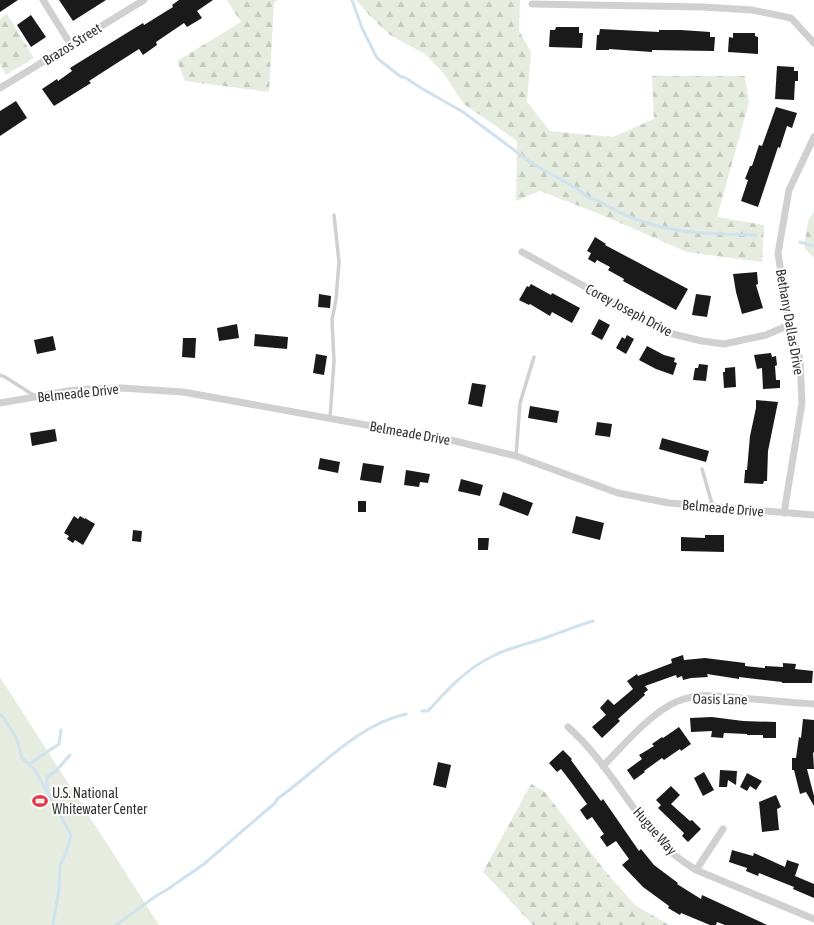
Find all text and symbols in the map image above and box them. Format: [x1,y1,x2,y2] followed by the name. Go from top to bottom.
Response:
[40,20,104,68] street label: Brazos Street
[773,268,807,376] street label: Bethany Dallas Drive
[583,280,675,340] street label: Corey Joseph Drive
[37,381,119,405] street label: Belmeade Drive
[368,418,452,448] street label: Belmeade Drive
[682,496,764,520] street label: Belmeade Drive
[692,691,748,707] street label: Oasis Lane
[52,785,148,817] place label: U.S. National Whitewater Center
[31,792,49,810] sports icon: U.S. National Whitewater Center
[630,804,680,858] street label: Hugue Way

